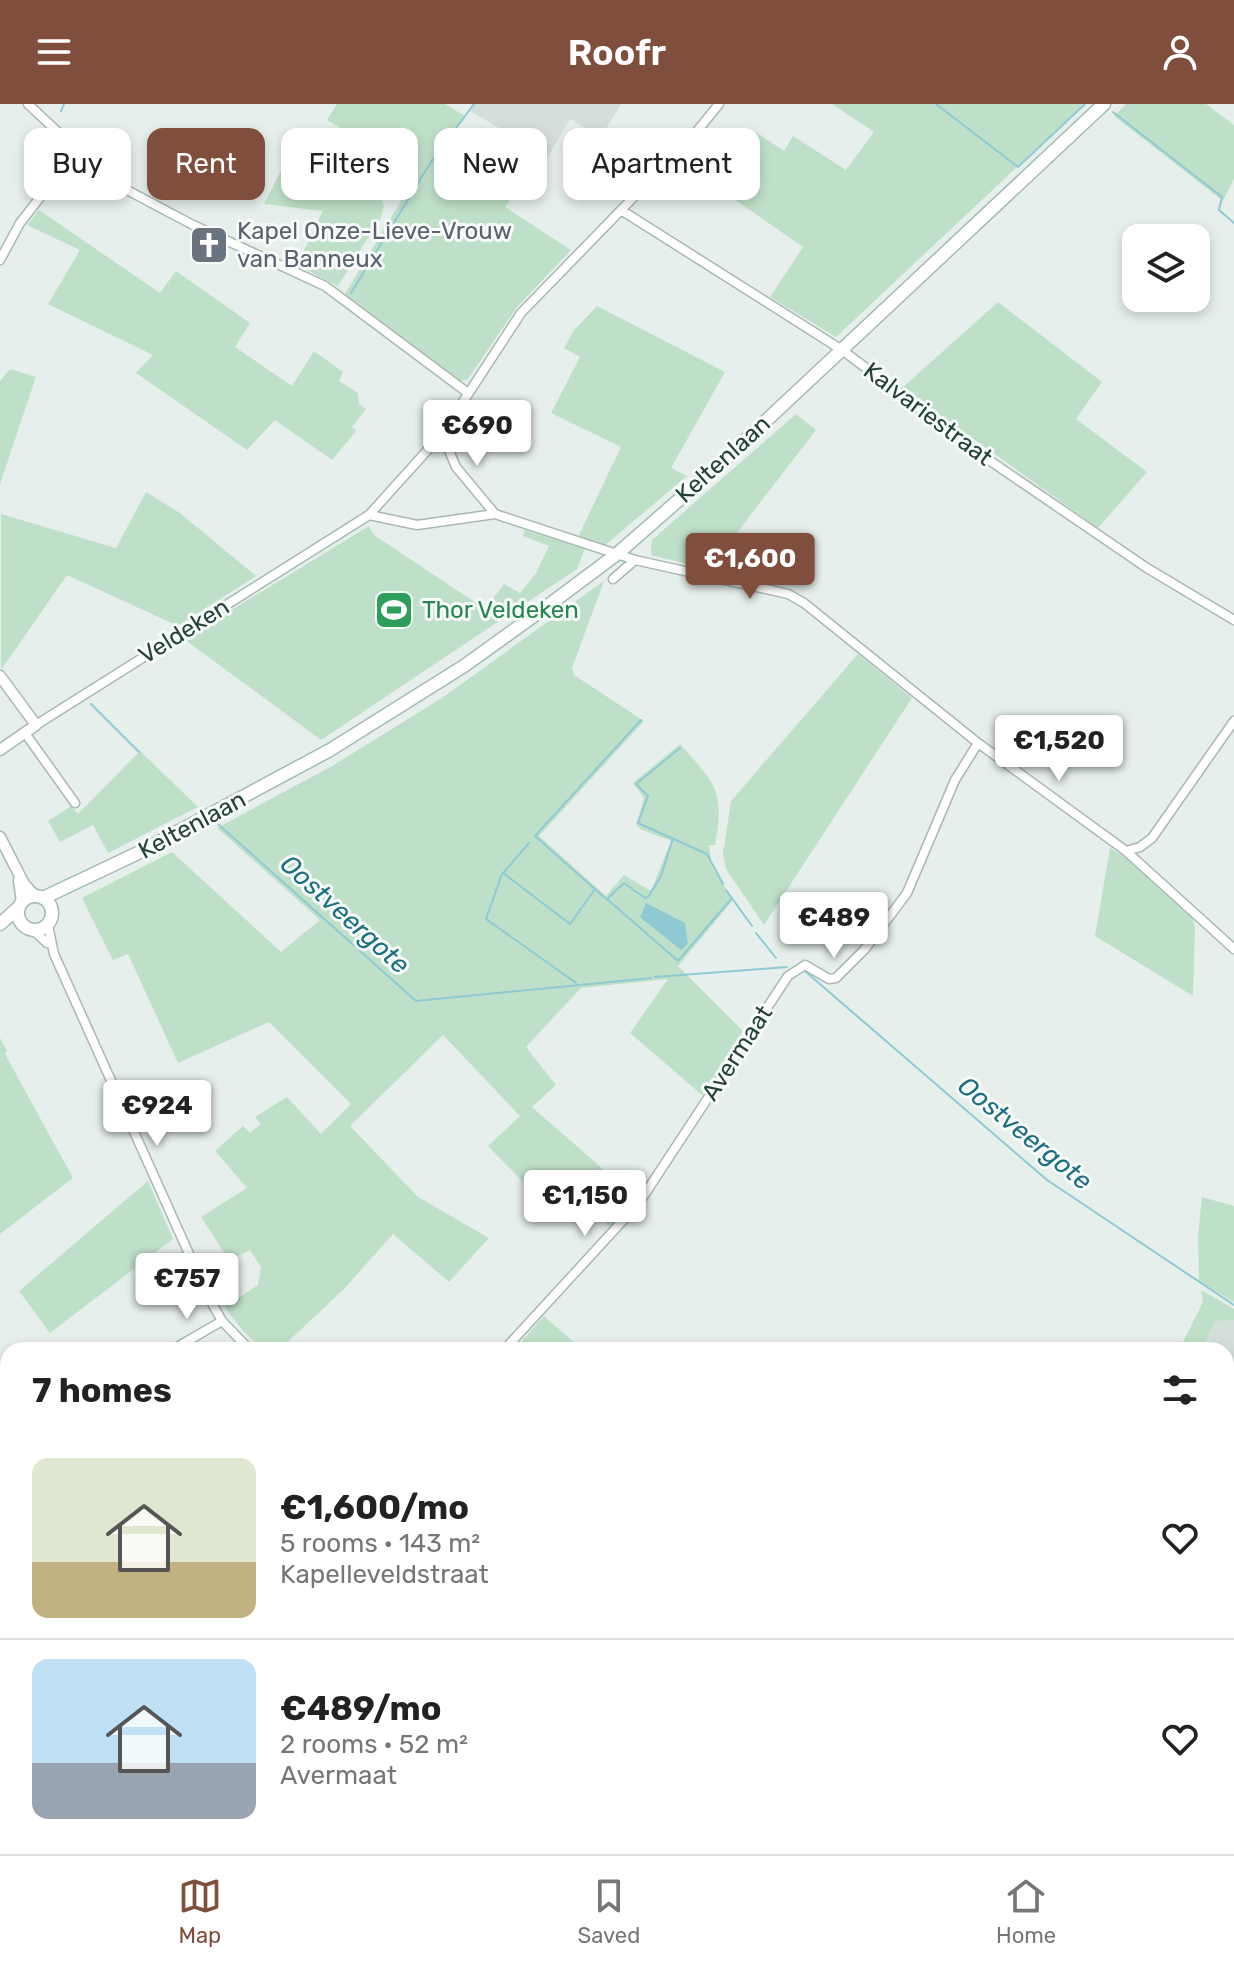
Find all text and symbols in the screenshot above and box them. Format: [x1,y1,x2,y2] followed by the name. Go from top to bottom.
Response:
[32,30,76,74] icon: menu
[1158,30,1202,74] icon: person
[568,31,666,74] text: Roofr
[24,128,131,200] chip: Buy
[147,128,265,200] chip: Rent
[281,128,418,200] chip: Filters
[434,128,547,200] chip: New
[563,128,760,200] chip: Apartment
[237,217,512,273] place label: Kapel Onze-Lieve-Vrouw van Banneux
[188,224,230,266] church icon: Kapel Onze-Lieve-Vrouw van Banneux
[1122,224,1210,312] map controls
[1122,224,1210,312] button: layers
[858,356,998,472] street label: Kalvariestraat
[430,400,524,468] pin: €690
[670,409,776,509] street label: Keltenlaan
[441,410,513,441] text: €690
[685,533,815,601] pin: €1,600
[704,543,796,574] text: €1,600
[373,589,415,631] sports icon: Thor Veldeken
[134,592,234,670] street label: Veldeken
[422,596,579,624] place label: Thor Veldeken
[994,715,1124,783] pin: €1,520
[1013,725,1105,756] text: €1,520
[134,785,250,865] street label: Keltenlaan
[274,848,416,981] water label: Oostveergote
[787,892,881,960] pin: €489
[798,902,870,933] text: €489
[696,1000,778,1106] street label: Avermaat
[952,1070,1098,1197] water label: Oostveergote
[110,1080,204,1148] pin: €924
[121,1090,193,1121] text: €924
[520,1170,650,1238] pin: €1,150
[542,1180,628,1211] text: €1,150
[140,1253,234,1321] pin: €757
[153,1263,221,1294] text: €757
[1158,1368,1202,1412] icon: filters
[32,1370,172,1411] text: 7 homes
[280,1487,469,1528] text: €1,600/mo
[96,1490,192,1586] icon: home
[1158,1516,1202,1560] icon: heart
[280,1528,480,1559] text: 5 rooms · 143 m²
[280,1559,489,1590] text: Kapelleveldstraat
[280,1688,441,1729] text: €489/mo
[96,1691,192,1787] icon: home
[1158,1717,1202,1761] icon: heart
[280,1729,468,1760] text: 2 rooms · 52 m²
[280,1760,397,1791] text: Avermaat
[178,1874,222,1949] tab: Map
[577,1874,640,1949] tab: Saved
[996,1874,1056,1949] tab: Home

